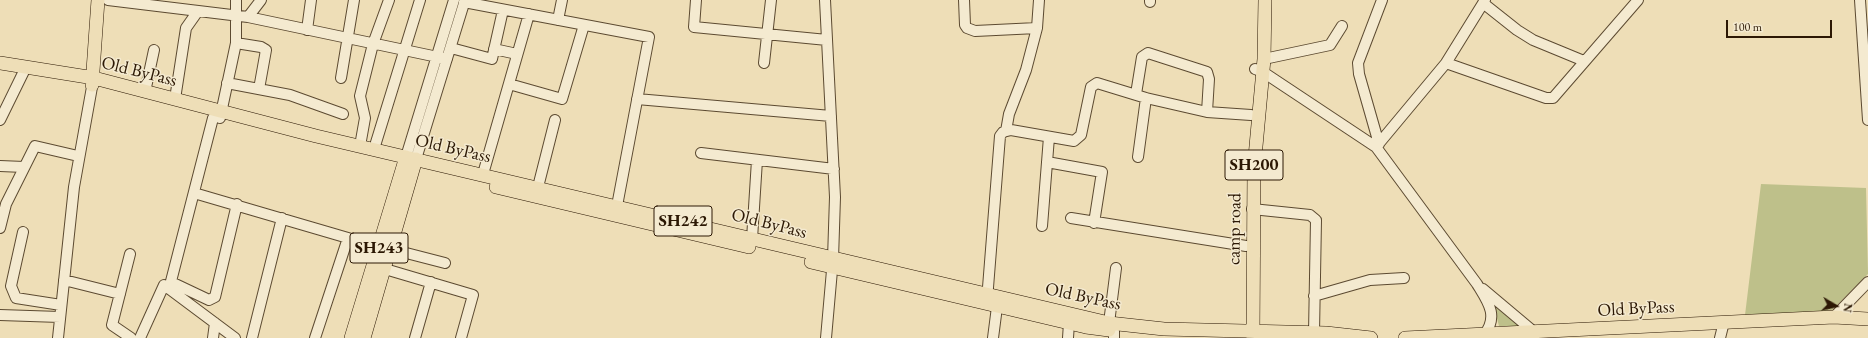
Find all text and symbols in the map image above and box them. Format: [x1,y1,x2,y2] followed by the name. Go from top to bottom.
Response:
[1728,12,1834,38] scale bar
[1733,19,1762,35] text: 100 m
[99,52,179,92] street label: Old ByPass
[413,130,493,168] street label: Old ByPass
[1225,150,1283,180] road number: SH200
[1224,193,1246,265] street label: camp road
[729,204,809,244] street label: Old ByPass
[654,206,712,236] road number: SH242
[350,233,408,263] road number: SH243
[1043,278,1123,316] street label: Old ByPass
[1816,286,1856,326] north arrow
[1597,296,1675,322] street label: Old ByPass
[1840,302,1855,313] text: N

